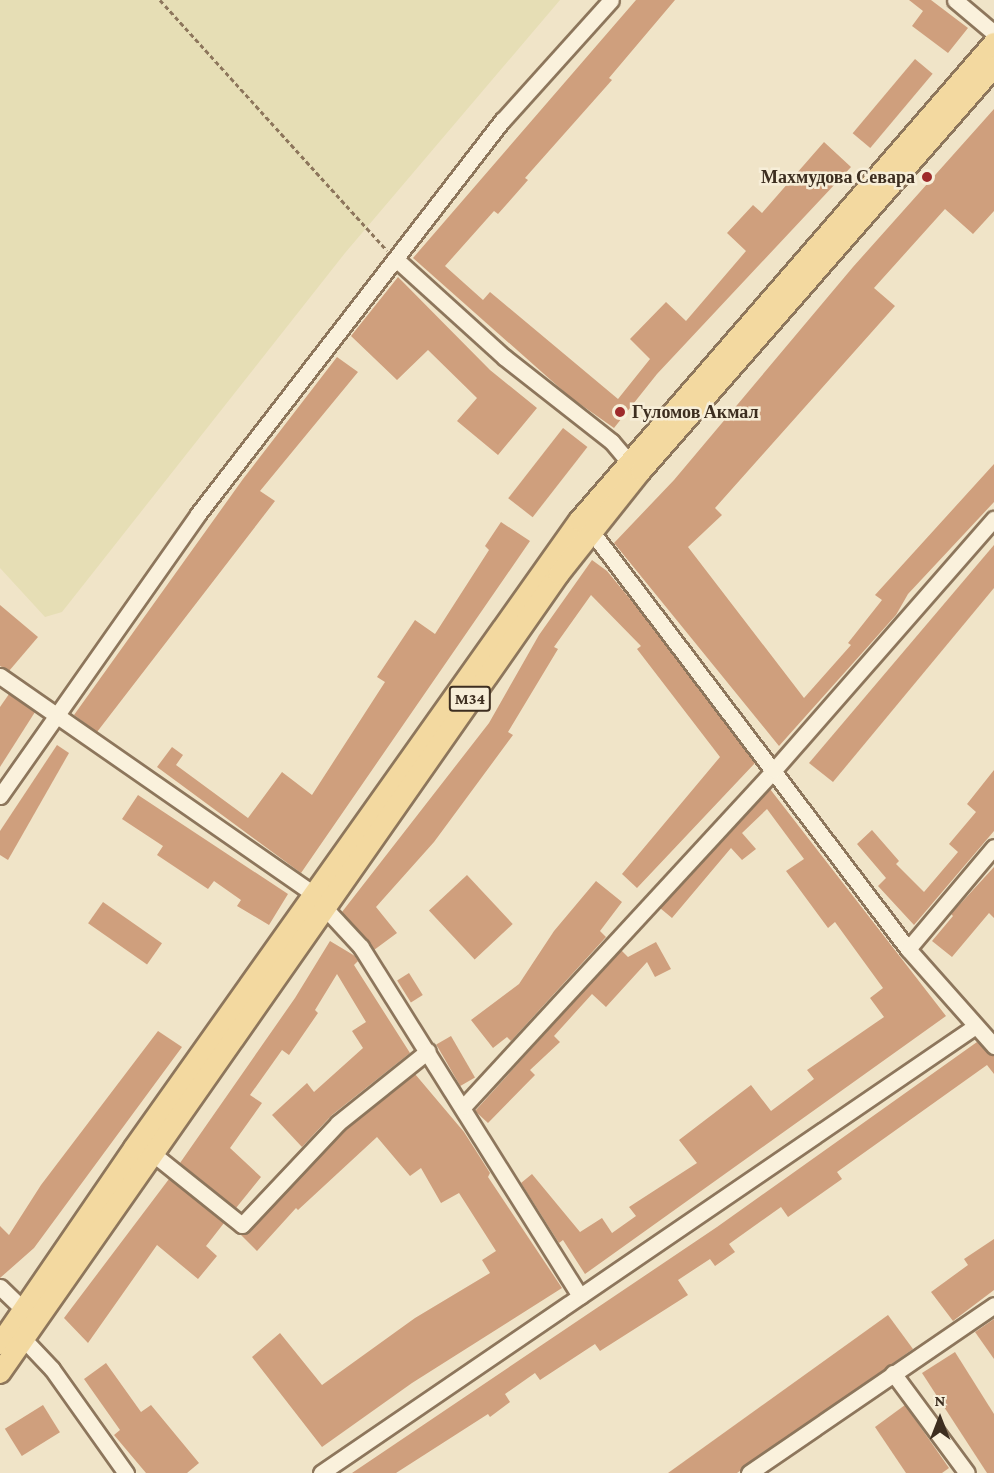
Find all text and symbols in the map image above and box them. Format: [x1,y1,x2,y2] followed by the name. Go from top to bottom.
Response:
[761,166,915,188] place label: Махмудова Севара
[920,170,934,184] marker: Махмудова Севара
[632,401,759,423] place label: Гуломов Акмал
[613,405,627,419] marker: Гуломов Акмал
[448,686,492,712] road number: M34
[910,1389,970,1449] north arrow
[935,1392,945,1409] text: N

